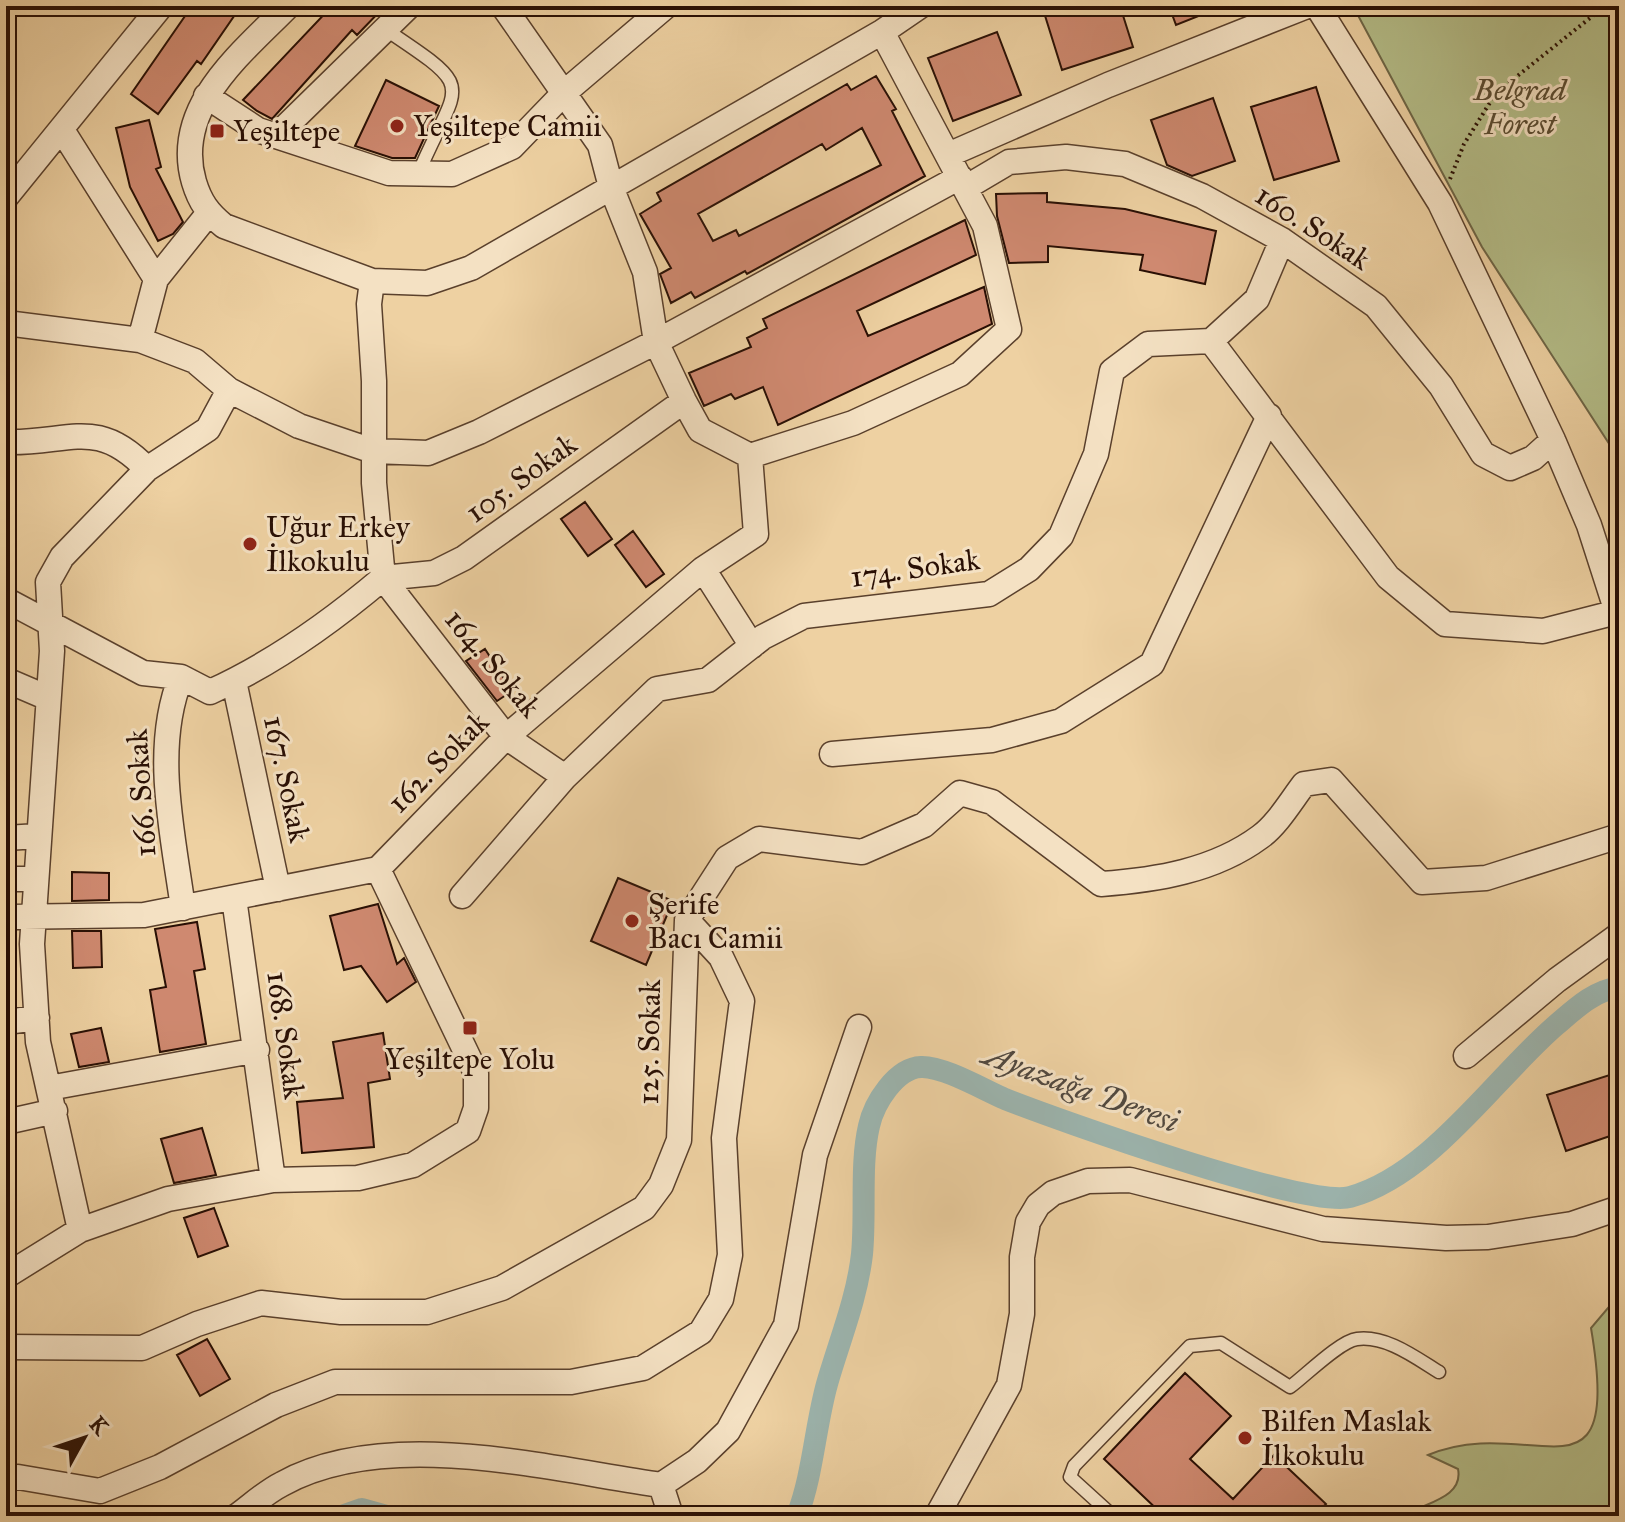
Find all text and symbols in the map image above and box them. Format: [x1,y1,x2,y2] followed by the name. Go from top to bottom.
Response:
[1472,72,1568,142] park label: Belgrad Forest
[413,108,602,144] place label: Yeşiltepe Camii
[233,113,340,149] place label: Yeşiltepe
[388,117,406,135] marker: Yeşiltepe Camii
[208,122,226,140] marker: Yeşiltepe
[1249,176,1377,278] street label: 160. Sokak
[459,426,583,530] street label: 105. Sokak
[266,509,411,579] place label: Uğur Erkey İlkokulu
[241,535,259,553] marker: Uğur Erkey İlkokulu
[848,541,982,595] street label: 174. Sokak
[437,602,549,724] street label: 164. Sokak
[380,704,496,820] street label: 162. Sokak
[256,712,318,846] street label: 167. Sokak
[119,728,163,858] street label: 166. Sokak
[648,886,783,956] place label: Şerife Bacı Camii
[623,912,641,930] marker: Şerife Bacı Camii
[259,969,313,1101] street label: 168. Sokak
[630,979,668,1105] street label: 125. Sokak
[461,1019,479,1037] marker: Yeşiltepe Yolu
[975,1034,1184,1141] water label: Ayazağa Deresi
[385,1041,555,1077] place label: Yeşiltepe Yolu
[44,1398,124,1478] north arrow
[1261,1403,1431,1473] place label: Bilfen Maslak İlkokulu
[84,1411,115,1441] text: K
[1236,1429,1254,1447] marker: Bilfen Maslak İlkokulu

